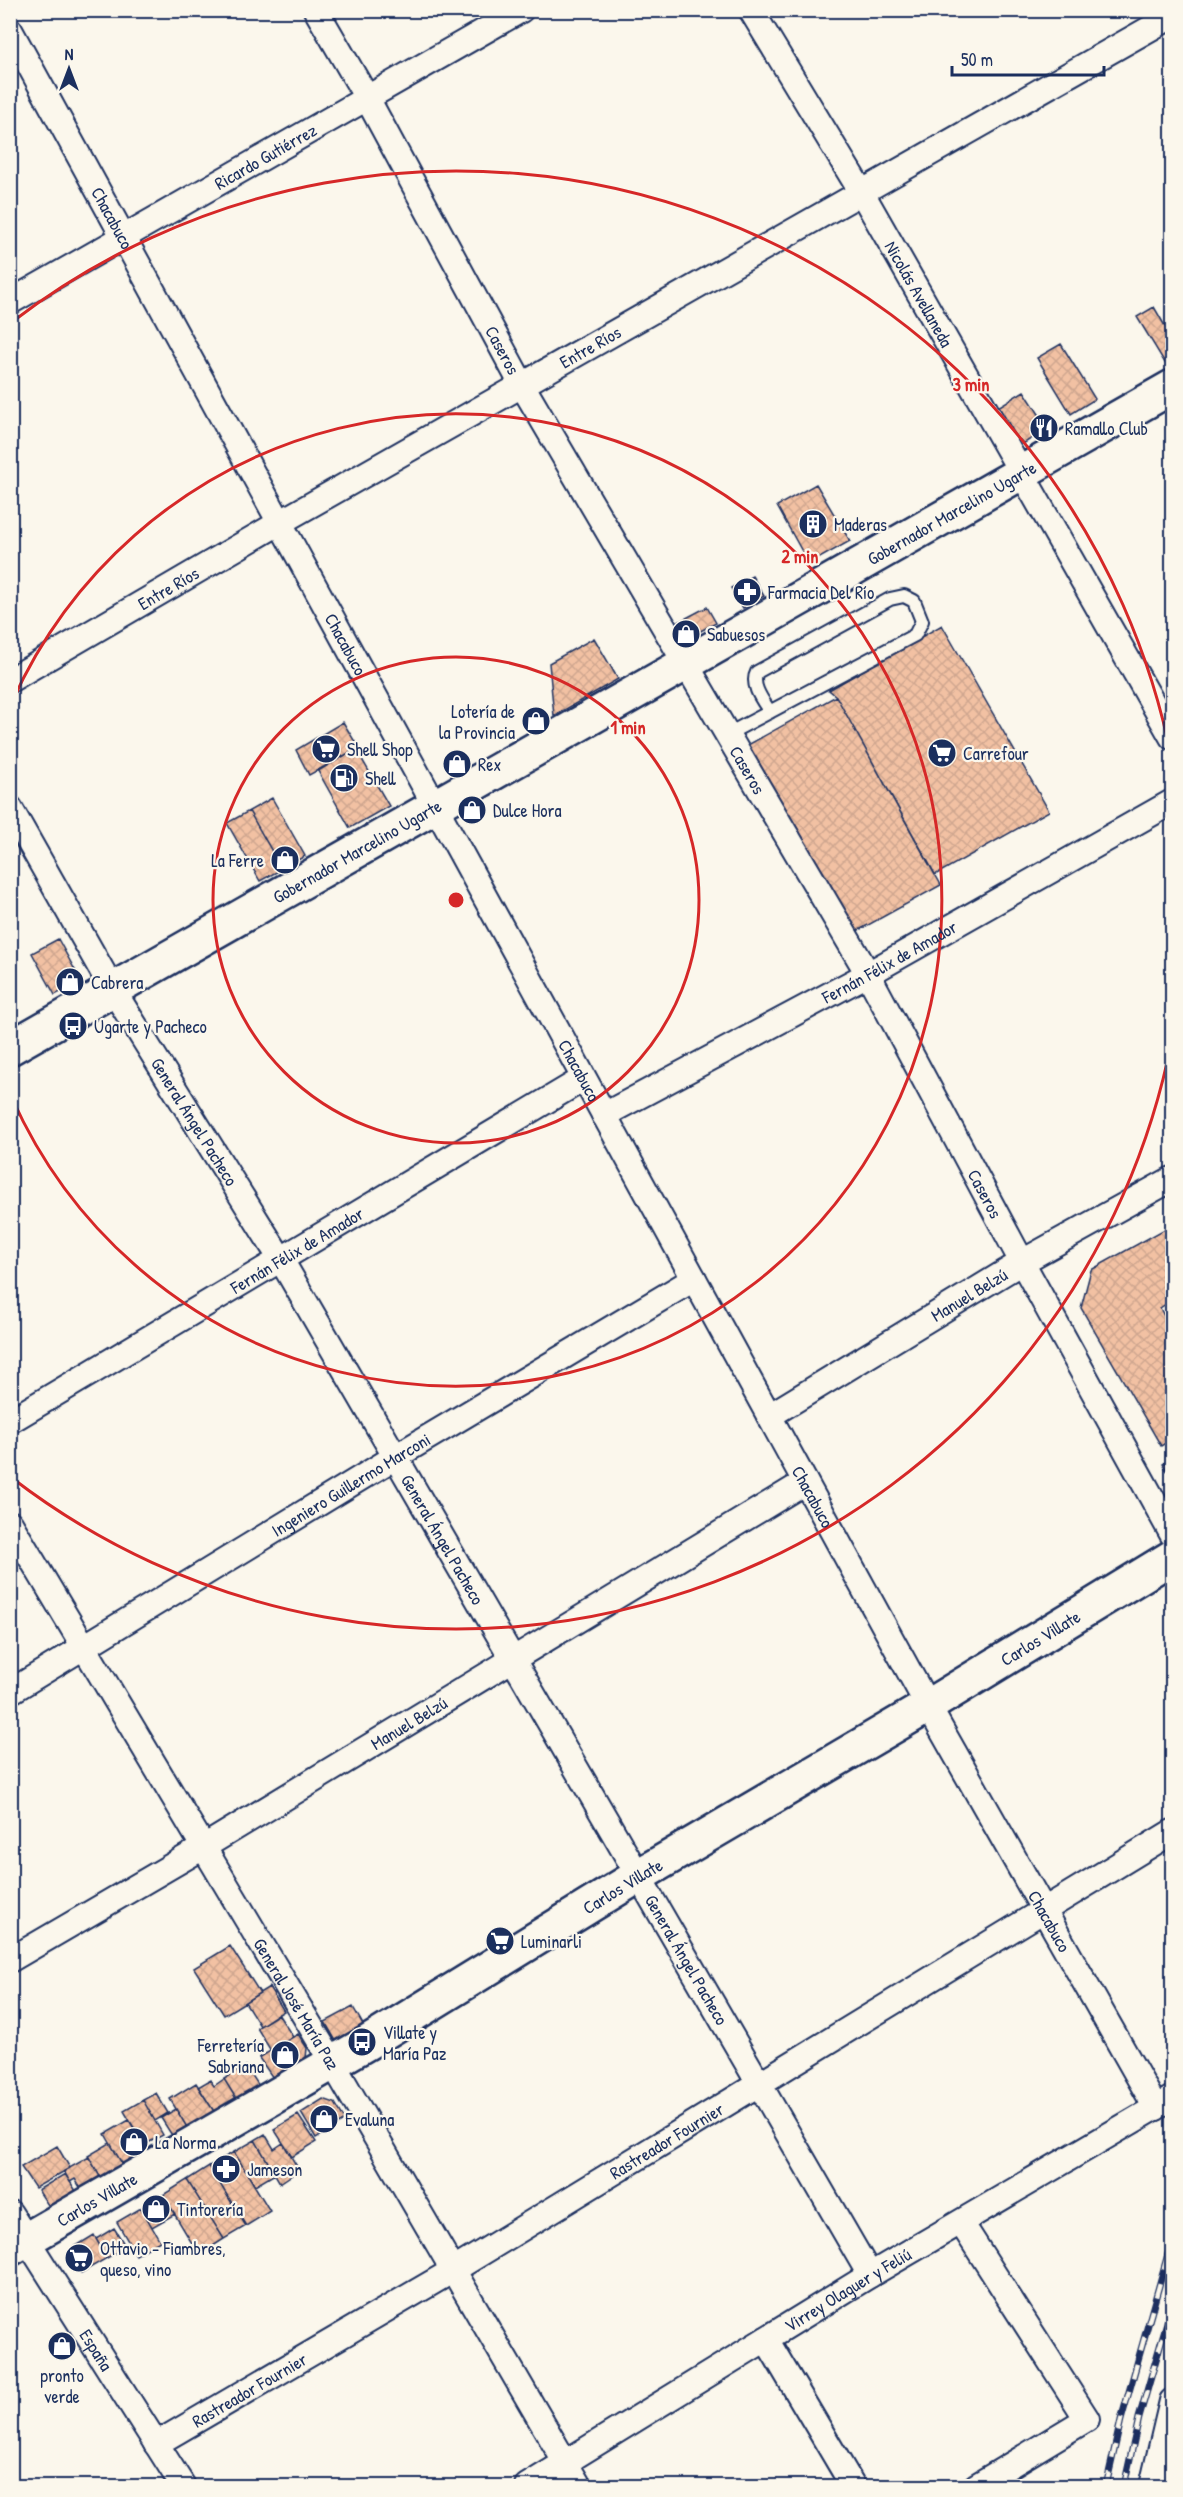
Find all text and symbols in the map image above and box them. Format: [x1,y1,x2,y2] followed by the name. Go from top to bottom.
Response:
[39,39,99,99] north arrow
[952,39,1104,77] scale bar
[65,43,74,65] text: N
[961,47,993,72] text: 50 m
[210,117,321,195] street label: Ricardo Gutiérrez
[86,182,140,253] street label: Chacabuco
[879,236,960,351] street label: Nicolás Avellaneda
[555,319,625,374] street label: Entre Ríos
[480,321,526,379] street label: Caseros
[953,372,989,397] text: 3 min
[1028,412,1060,444] restaurant icon: Ramallo Club
[1065,416,1148,441] place label: Ramallo Club
[862,455,1040,570] street label: Gobernador Marcelino Ugarte
[797,508,829,540] building icon: Maderas
[834,512,887,537] place label: Maderas
[782,544,818,569] text: 2 min
[133,560,203,615] street label: Entre Ríos
[731,576,763,608] pharmacy icon: Farmacia Del Río
[767,580,874,605] place label: Farmacia Del Río
[319,608,373,680] street label: Chacabuco
[670,618,702,650] shop icon: Sabuesos
[707,622,765,647] place label: Sabuesos
[439,699,515,745] place label: Lotería de la Provincia
[520,705,552,737] shop icon: Lotería de la Provincia
[610,715,646,740] text: 1 min
[310,733,342,765] supermarket icon: Shell Shop
[347,737,413,762] place label: Shell Shop
[926,737,958,769] supermarket icon: Carrefour
[724,741,772,799] street label: Caseros
[963,741,1029,766] place label: Carrefour
[441,748,473,780] shop icon: Rex
[478,752,501,777] place label: Rex
[328,762,360,794] fuel station icon: Shell
[365,766,396,791] place label: Shell
[268,793,446,909] street label: Gobernador Marcelino Ugarte
[456,794,488,826] shop icon: Dulce Hora
[493,798,562,823] place label: Dulce Hora
[269,844,301,876] shop icon: La Ferre
[211,848,264,873] place label: La Ferre
[446,890,466,910] centre of rings
[816,914,961,1009] street label: Fernán Félix de Amador
[54,966,86,998] shop icon: Cabrera
[91,970,143,995] place label: Cabrera
[57,1010,89,1042] bus stop icon: Ugarte y Pacheco
[94,1014,207,1039] place label: Ugarte y Pacheco
[553,1035,607,1106] street label: Chacabuco
[145,1053,244,1190] street label: General Ángel Pacheco
[962,1165,1009,1223] street label: Caseros
[225,1200,368,1300] street label: Fernán Félix de Amador
[926,1261,1012,1327] street label: Manuel Belzú
[266,1426,435,1542] street label: Ingeniero Guillermo Marconi
[786,1461,840,1532] street label: Chacabuco
[395,1469,491,1609] street label: General Ángel Pacheco
[995,1604,1085,1672] street label: Carlos Villate
[366,1690,452,1755] street label: Manuel Belzú
[578,1852,667,1920] street label: Carlos Villate
[1022,1885,1077,1956] street label: Chacabuco
[639,1890,735,2029] street label: General Ángel Pacheco
[484,1925,516,1957] supermarket icon: Luminarli
[521,1929,582,1954] place label: Luminarli
[248,1933,346,2075] street label: General José María Paz
[383,2020,447,2066] place label: Villate y María Paz
[346,2026,378,2058] bus stop icon: Villate y María Paz
[197,2033,264,2079] place label: Ferretería Sabriana
[269,2039,301,2071] shop icon: Ferretería Sabriana
[605,2096,728,2185] street label: Rastreador Fournier
[308,2103,340,2135] shop icon: Evaluna
[345,2107,394,2132] place label: Evaluna
[118,2126,150,2158] shop icon: La Norma
[155,2130,216,2155] place label: La Norma
[210,2153,242,2185] pharmacy icon: Jameson
[247,2157,302,2182] place label: Jameson
[52,2166,142,2232] street label: Carlos Villate
[140,2193,172,2225] shop icon: Tintorería
[177,2197,243,2222] place label: Tintorería
[100,2236,226,2282] place label: Ottavio - Fiambres, queso, vino
[779,2241,915,2337] street label: Virrey Olaguer y Feliú
[63,2242,95,2274] supermarket icon: Ottavio - Fiambres, queso, vino
[74,2324,119,2375] street label: España
[46,2330,78,2362] shop icon: pronto verde
[187,2346,311,2433] street label: Rastreador Fournier
[40,2363,84,2409] place label: pronto verde

